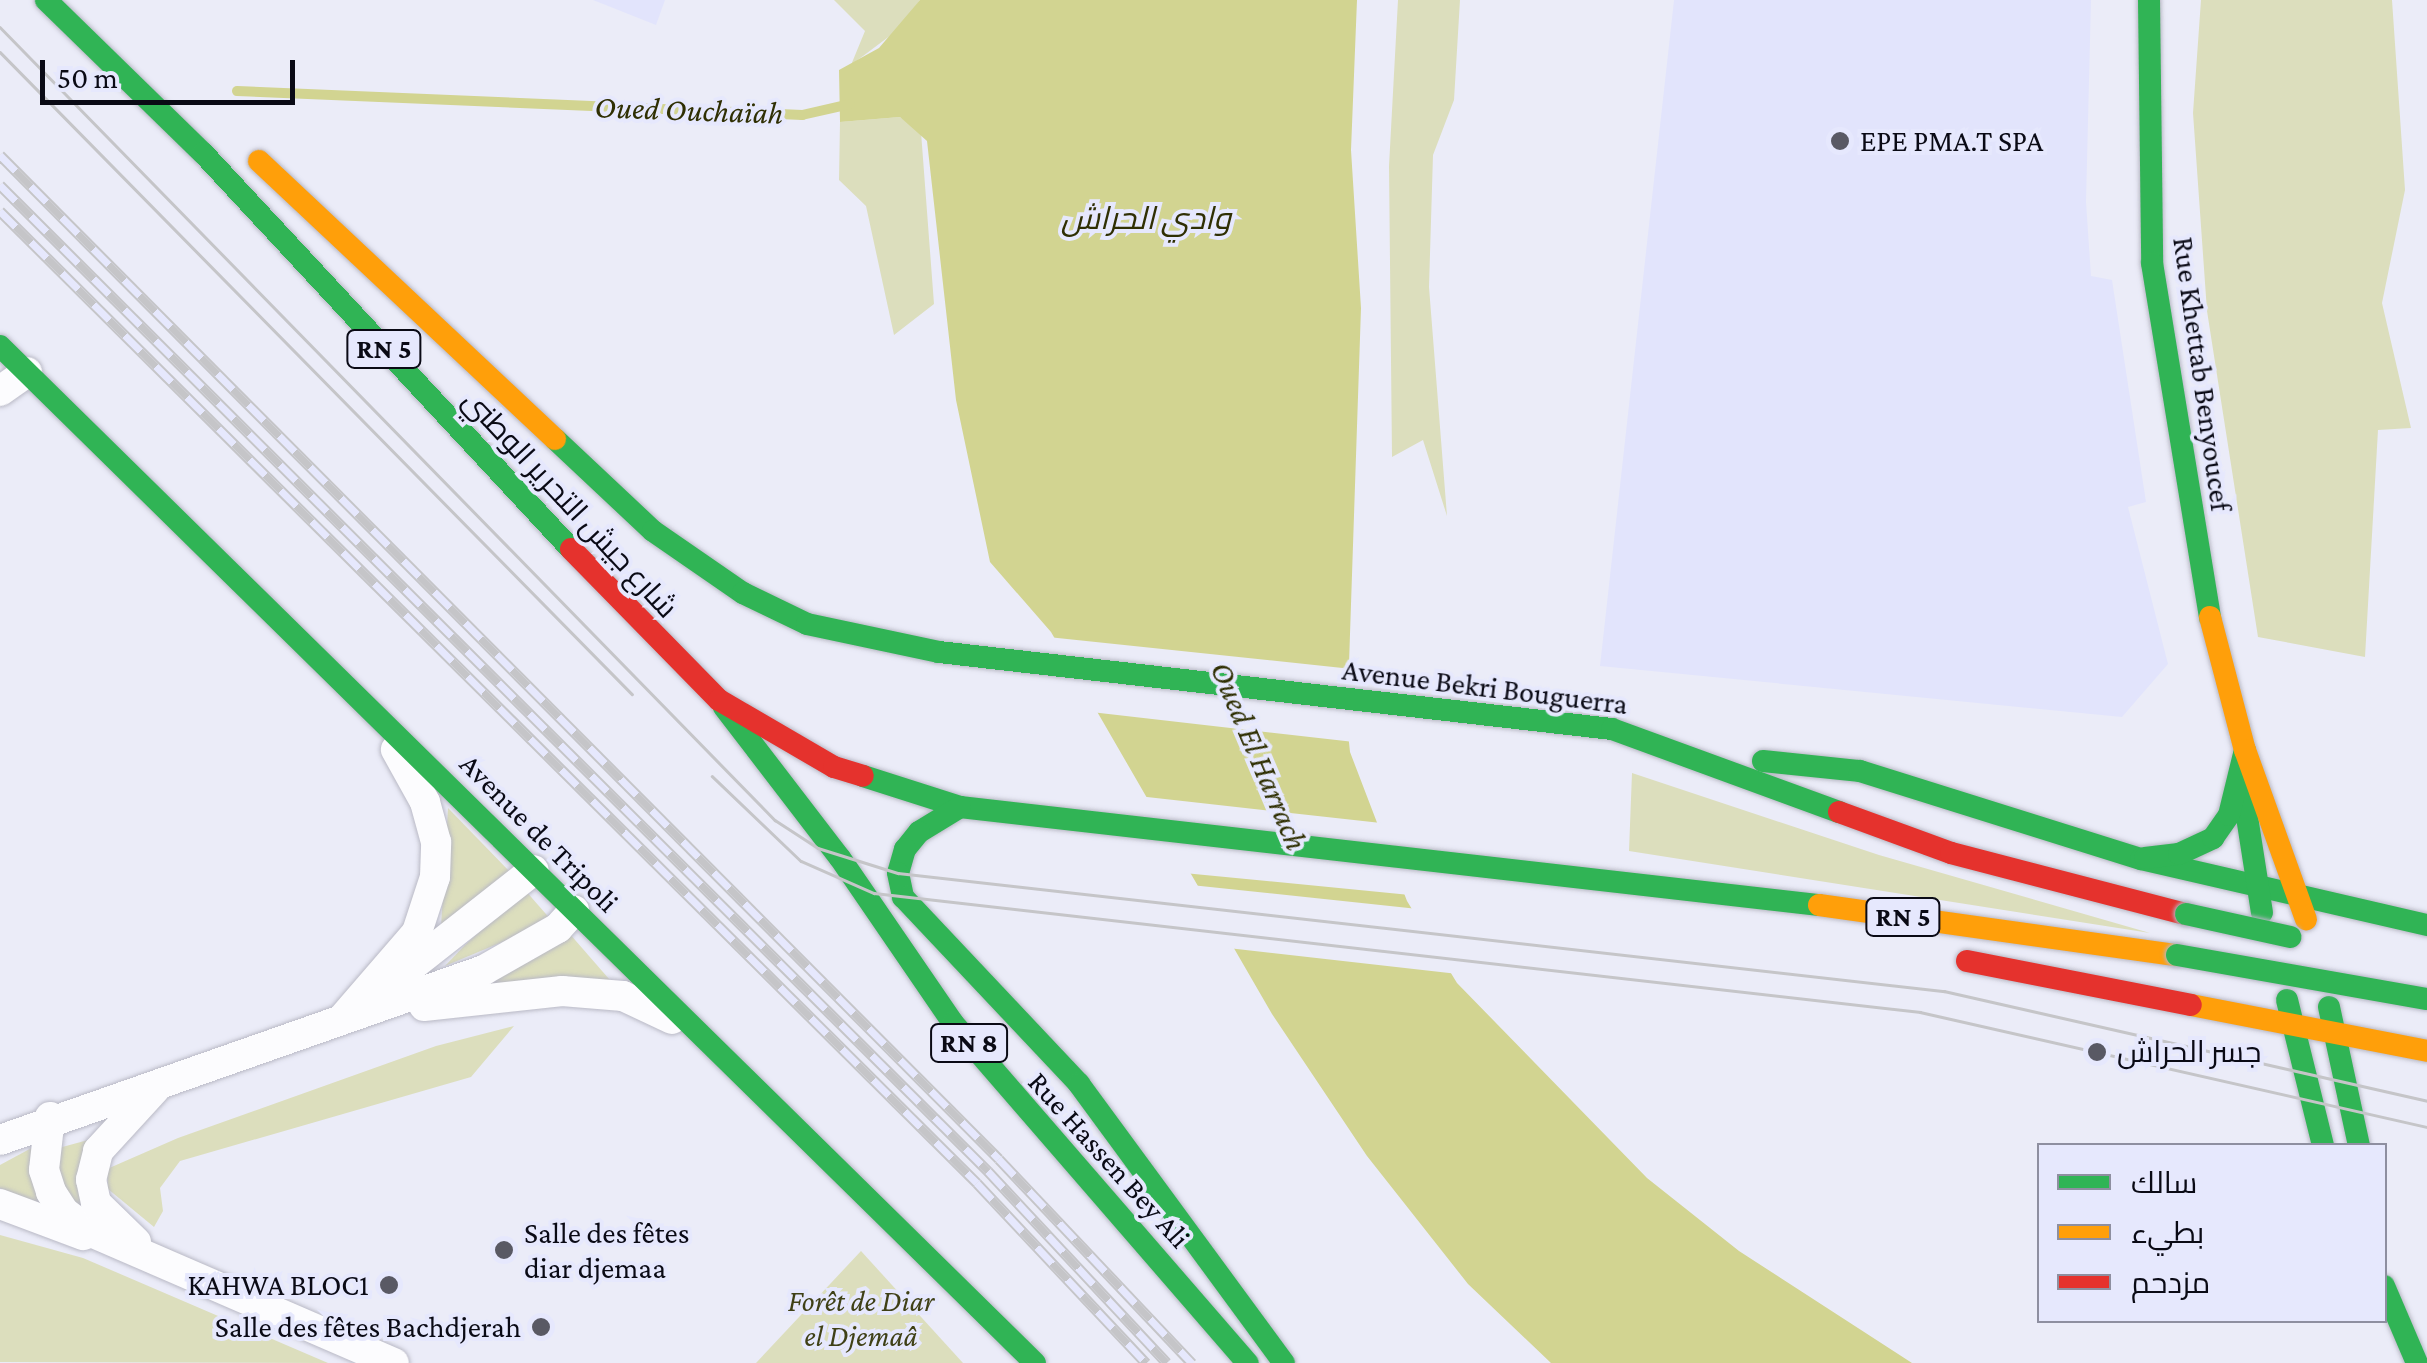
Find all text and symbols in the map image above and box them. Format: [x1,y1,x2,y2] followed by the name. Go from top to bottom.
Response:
[45,40,300,102] scale bar
[57,61,118,94] text: 50 m
[594,88,784,132] water label: Oued Ouchaïah
[1860,123,2043,159] place label: EPE PMA.T SPA
[1829,130,1851,152] marker: EPE PMA.T SPA
[1061,199,1231,237] water label: وادي الحراش
[2165,235,2239,513] street label: Rue Khettab Benyoucef
[344,326,424,372] road number: RN 5
[455,382,685,626] street label: شارع جيش التحرير الوطني
[1340,652,1630,722] street label: Avenue Bekri Bouguerra
[1202,656,1316,856] water label: Oued El Harrach
[452,746,626,920] street label: Avenue de Tripoli
[1863,894,1943,940] road number: RN 5
[929,1020,1009,1066] road number: RN 8
[2117,1034,2261,1070] place label: جسر الحراش
[2086,1041,2108,1063] marker: جسر الحراش
[1020,1064,1198,1256] street label: Rue Hassen Bey Ali
[2037,1143,2387,1323] legend
[2131,1166,2197,1199] text: سالك
[524,1215,689,1286] place label: Salle des fêtes diar djemaa
[2131,1216,2204,1249] text: بطيء
[493,1239,515,1261] marker: Salle des fêtes diar djemaa
[2131,1266,2210,1299] text: مزدحم
[188,1267,369,1303] place label: KAHWA BLOC1
[378,1274,400,1296] marker: KAHWA BLOC1
[788,1283,934,1354] park label: Forêt de Diar el Djemaâ
[215,1309,521,1345] place label: Salle des fêtes Bachdjerah
[530,1316,552,1338] marker: Salle des fêtes Bachdjerah

